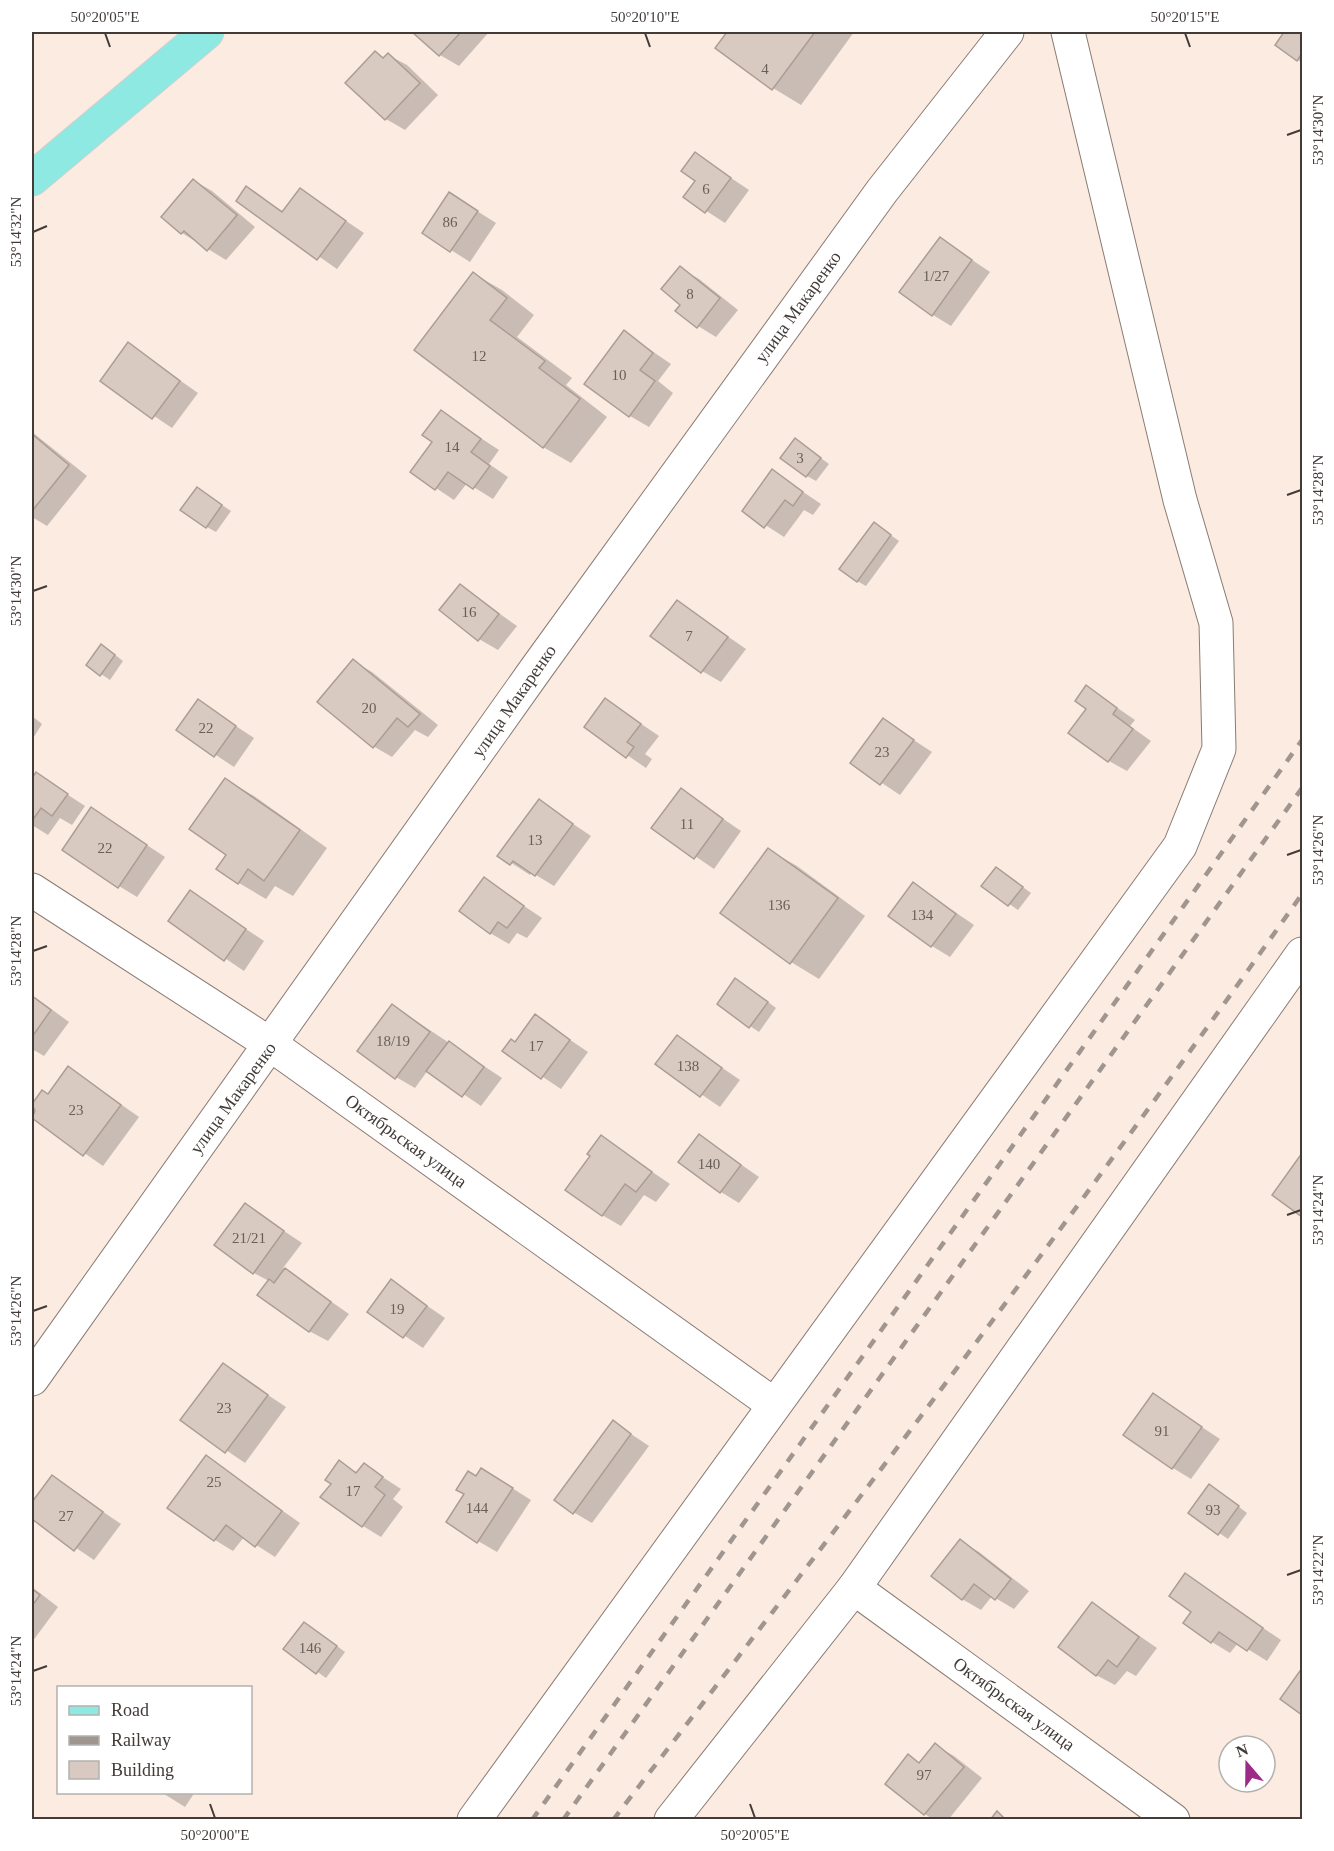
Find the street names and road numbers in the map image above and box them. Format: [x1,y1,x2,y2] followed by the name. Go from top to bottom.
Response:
[751,247,845,367] street label: улица Макаренко
[468,641,560,761] street label: улица Макаренко
[186,1038,280,1158] street label: улица Макаренко
[341,1090,471,1192] street label: Октябрьская улица
[949,1653,1079,1755] street label: Октябрьская улица

